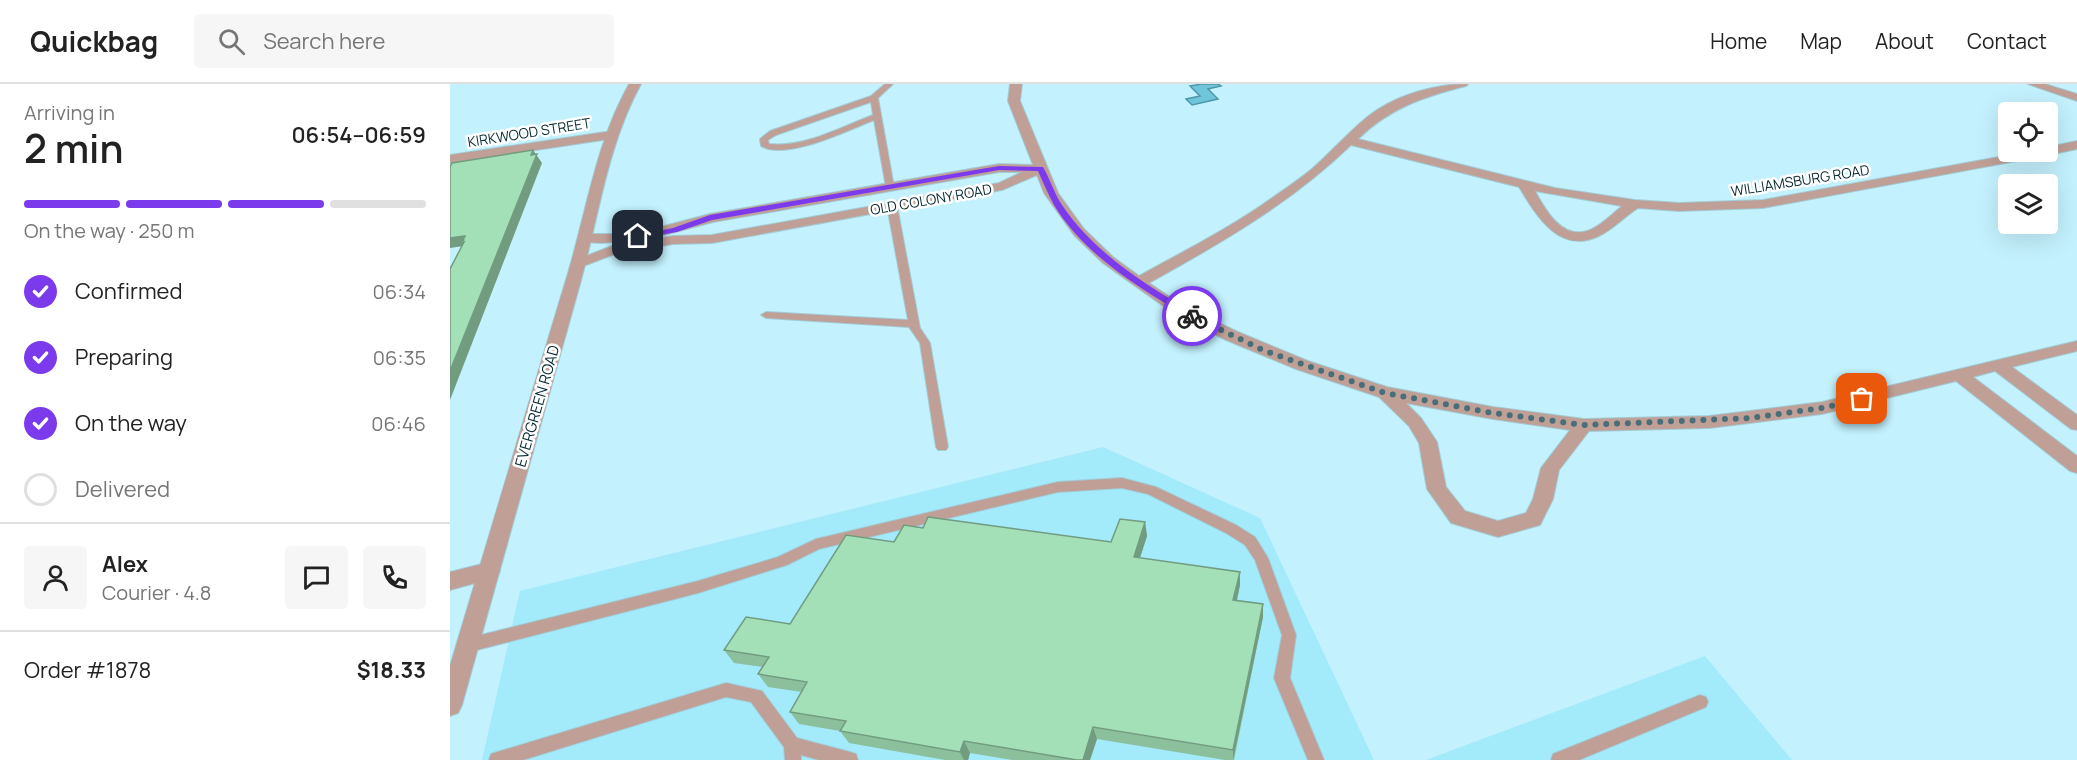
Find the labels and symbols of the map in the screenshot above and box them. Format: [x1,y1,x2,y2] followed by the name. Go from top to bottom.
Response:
[466,113,592,151] street label: KIRKWOOD STREET
[1729,160,1871,200] street label: WILLIAMSBURG ROAD
[869,179,993,219] street label: OLD COLONY ROAD
[612,210,663,261] pin
[1162,286,1222,346] courier
[510,343,564,469] street label: EVERGREEN ROAD
[1836,373,1887,424] pin

